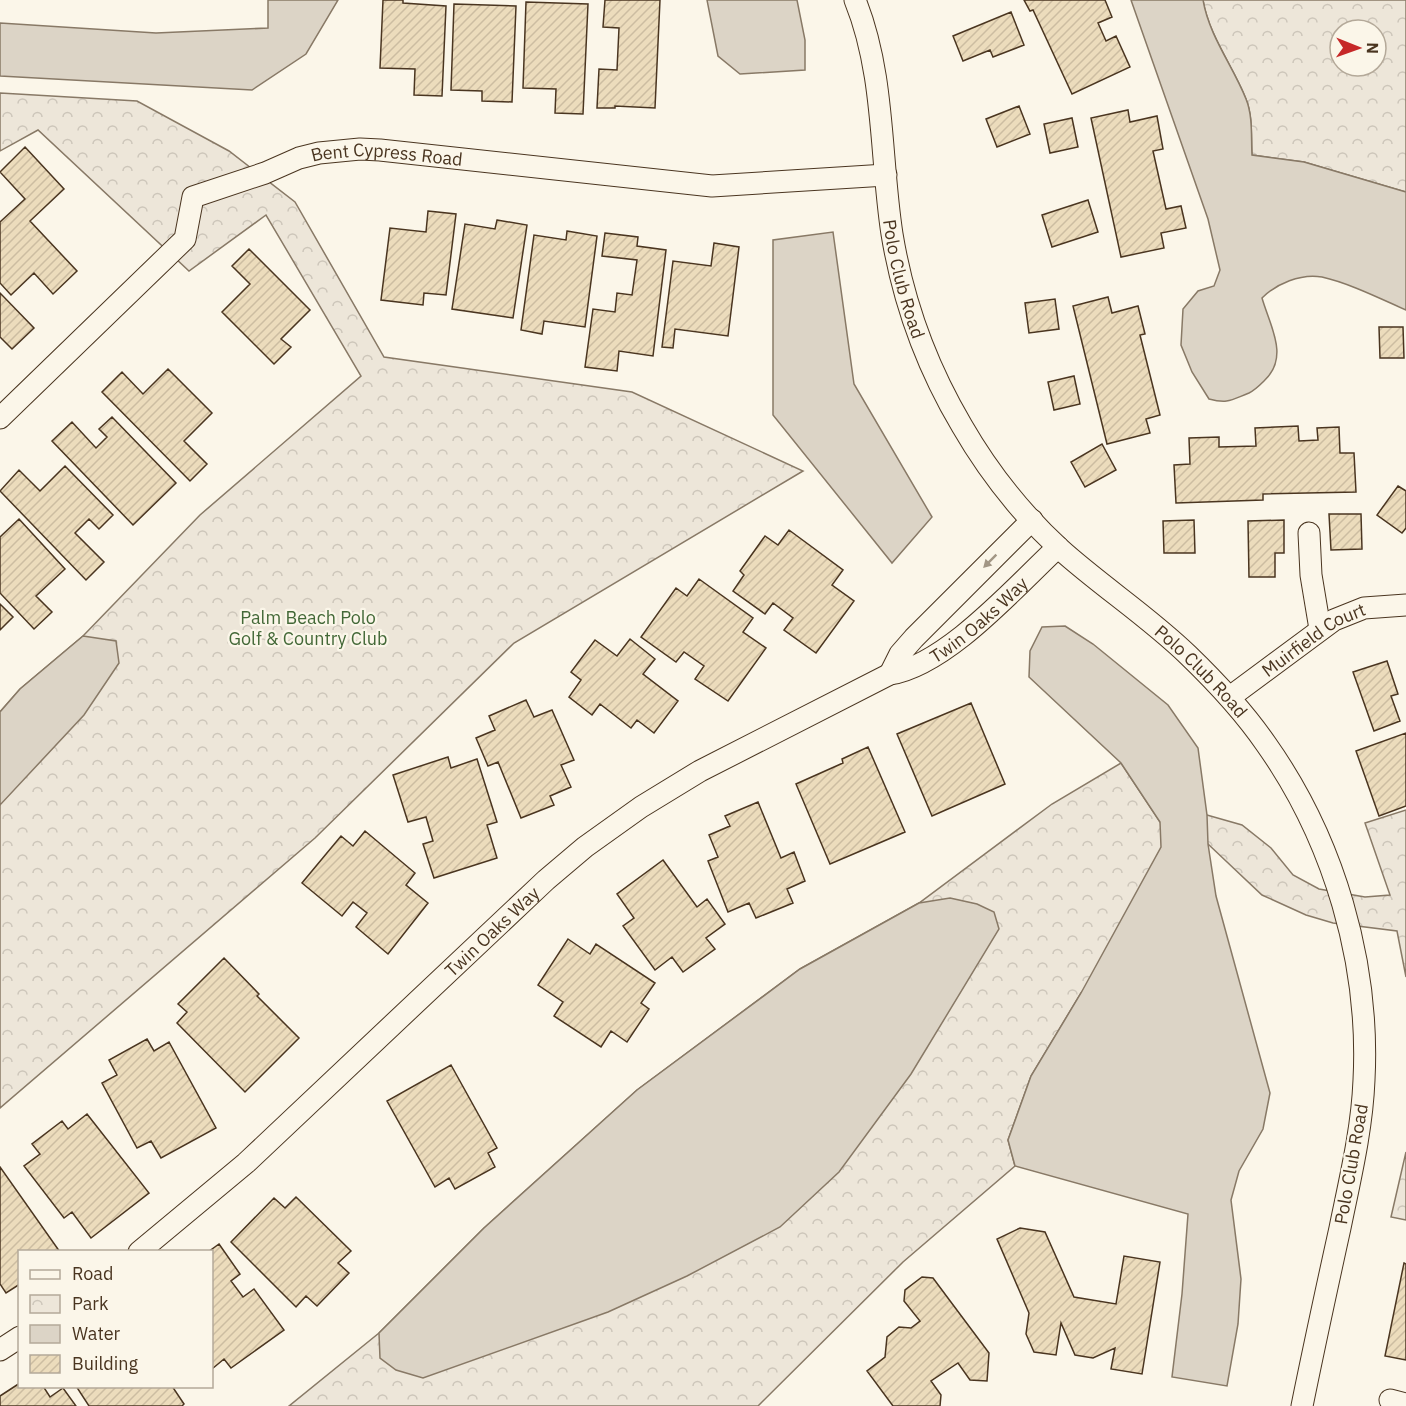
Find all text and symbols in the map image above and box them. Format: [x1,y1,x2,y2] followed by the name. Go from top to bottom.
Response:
[1328,18,1388,78] north arrow
[1363,42,1383,54] text: N
[308,137,464,170] street label: Bent Cypress Road
[879,218,931,342] street label: Polo Club Road
[984,554,998,568] one-way arrow
[925,572,1032,667] street label: Twin Oaks Way
[1257,597,1369,681] street label: Muirfield Court
[228,606,388,650] park label: Palm Beach Polo Golf & Country Club
[1150,619,1253,722] street label: Polo Club Road
[440,881,544,981] street label: Twin Oaks Way
[1329,1102,1373,1226] street label: Polo Club Road
[18,1250,213,1388] legend
[72,1262,113,1285] text: Road
[72,1292,109,1315] text: Park
[72,1322,121,1345] text: Water
[72,1352,139,1375] text: Building

